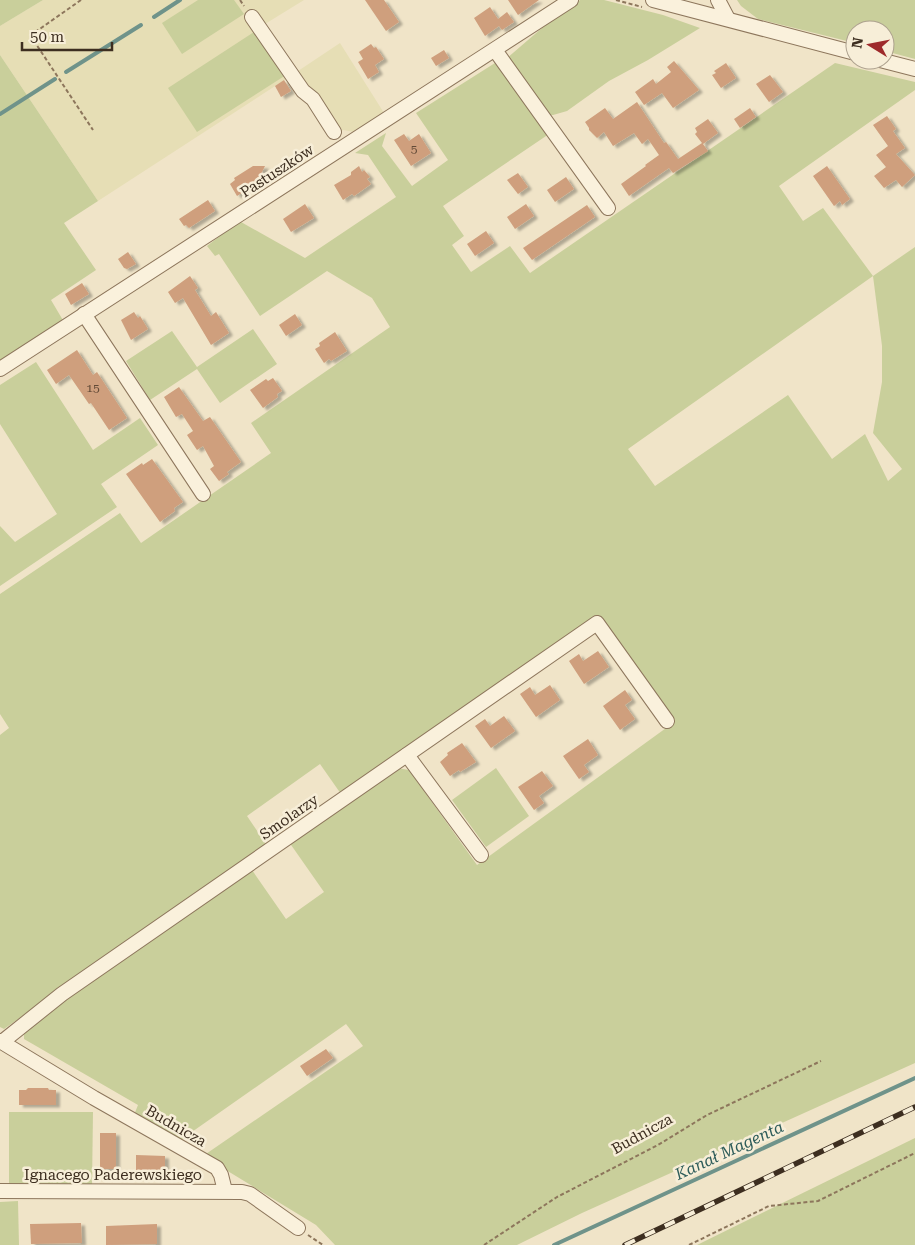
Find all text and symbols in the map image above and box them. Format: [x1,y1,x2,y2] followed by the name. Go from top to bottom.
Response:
[22,20,112,52] scale bar
[845,20,895,70] north arrow
[30,28,65,46] text: 50 m
[848,36,866,49] text: N
[237,140,318,201] street label: Pastuszków
[411,142,418,156] house number: 5
[86,381,100,395] house number: 15
[256,790,322,844] street label: Smolarzy
[143,1101,209,1151] street label: Budnicza
[608,1110,676,1158] street label: Budnicza
[671,1117,787,1184] water label: Kanał Magenta
[24,1166,202,1184] street label: Ignacego Paderewskiego

